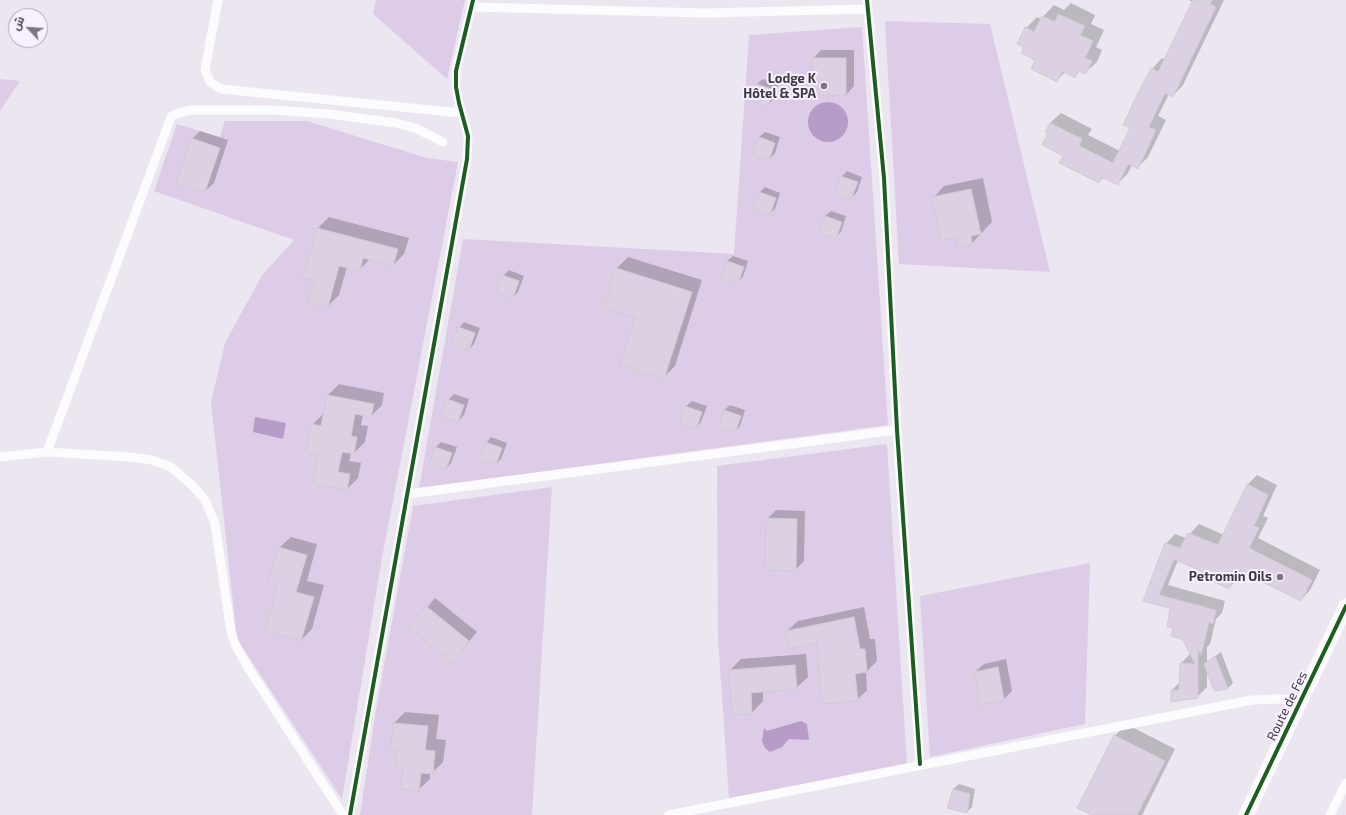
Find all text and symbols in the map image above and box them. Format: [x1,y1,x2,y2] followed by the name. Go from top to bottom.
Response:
[8,8,48,48] north arrow
[9,14,26,32] text: ش
[743,71,816,102] place label: Lodge K Hôtel & SPA
[819,81,829,91] marker: Lodge K Hôtel & SPA
[1189,569,1272,585] place label: Petromin Oils
[1275,572,1285,582] marker: Petromin Oils
[1263,669,1311,743] street label: Route de Fes

